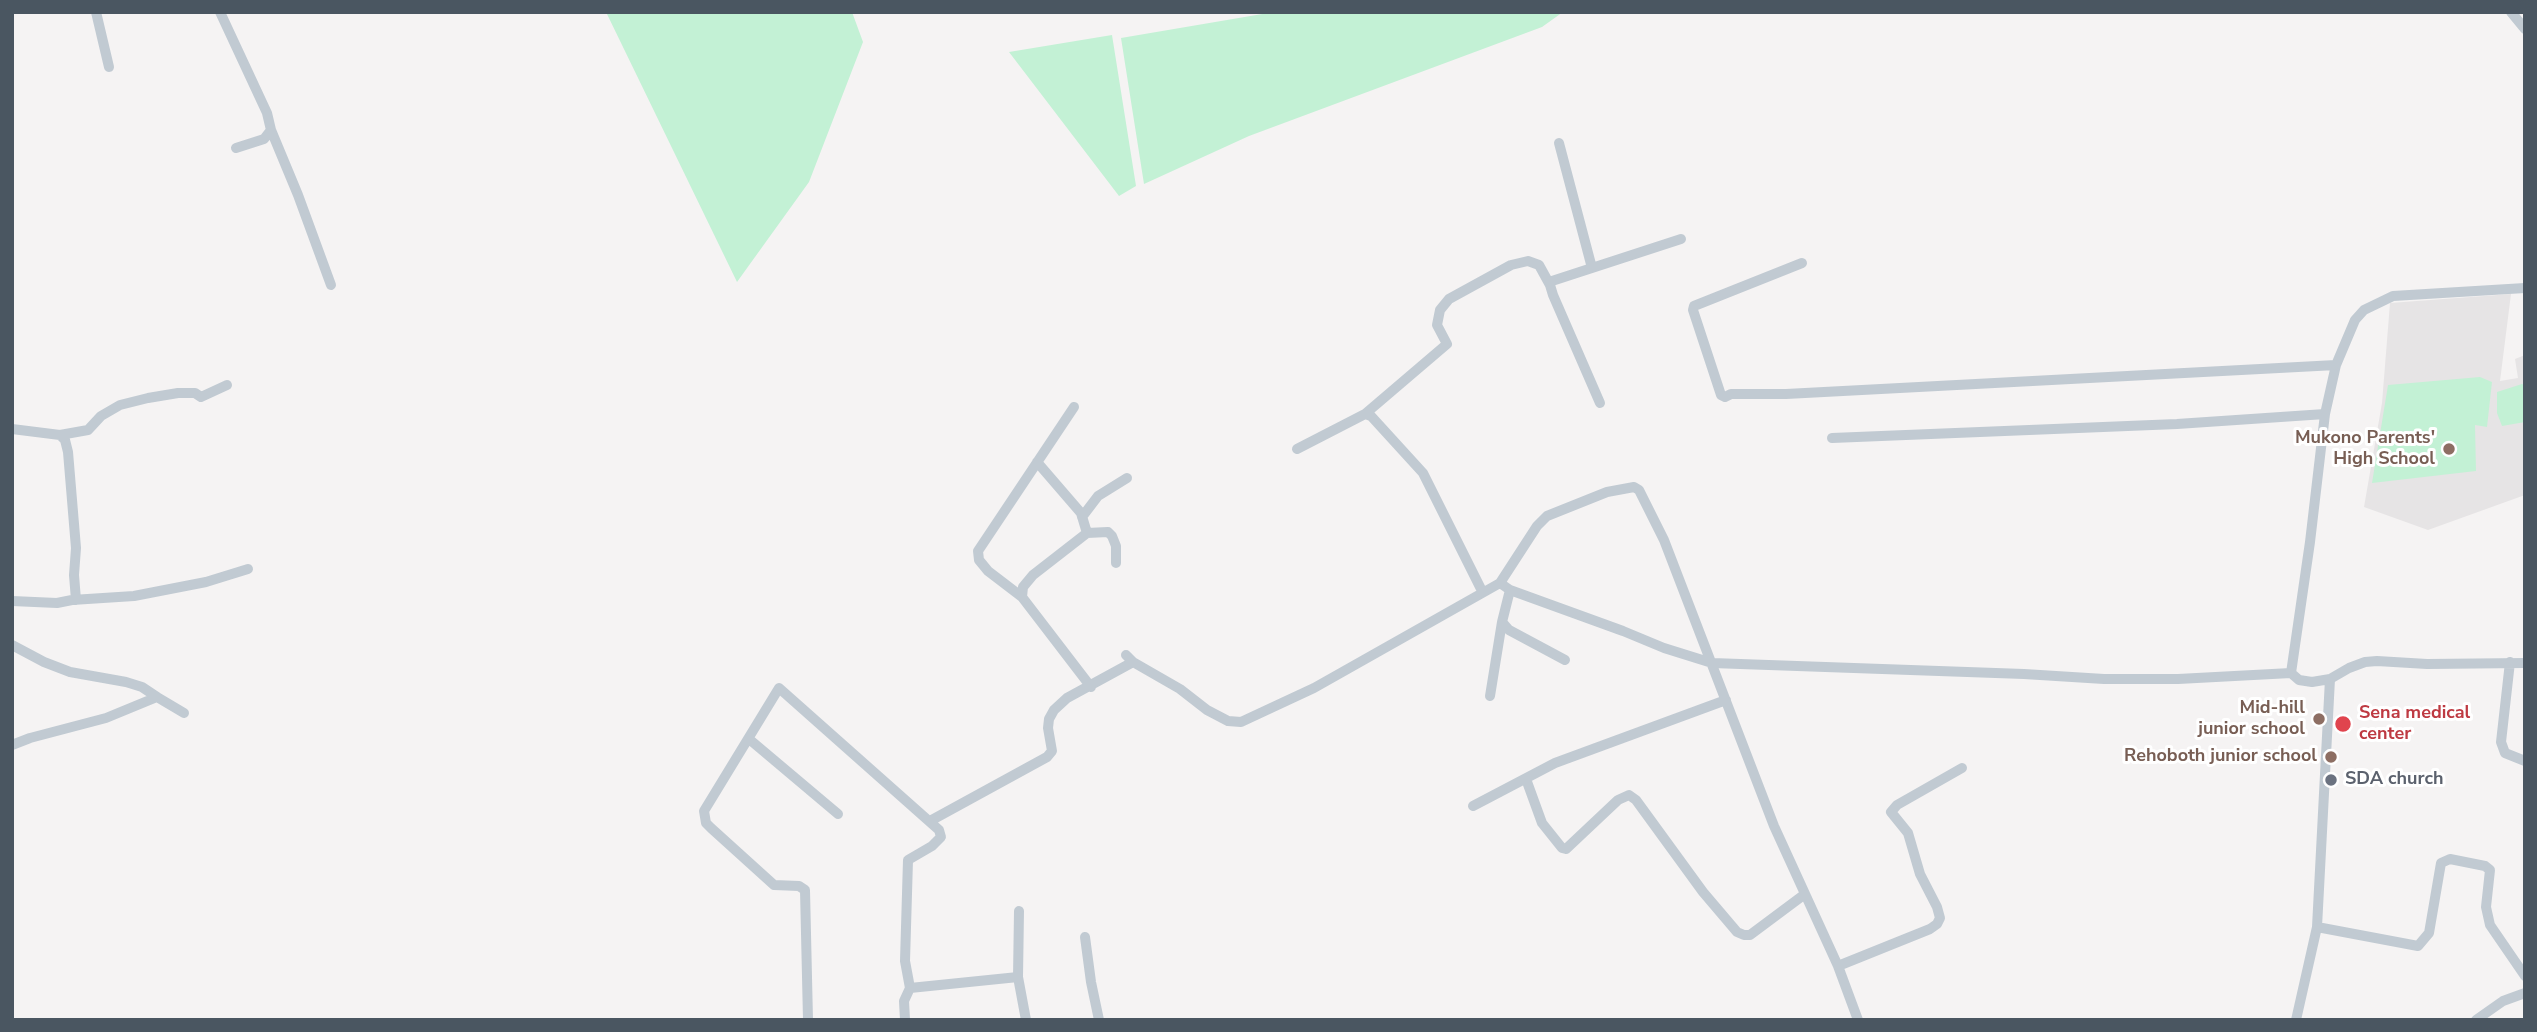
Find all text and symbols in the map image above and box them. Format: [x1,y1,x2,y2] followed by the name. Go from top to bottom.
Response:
[2295,428,2435,471] place label: Mukono Parents' High School
[2441,441,2457,457] marker: Mukono Parents' High School
[2198,698,2305,740] place label: Mid-hill junior school
[2359,703,2470,746] place label: Sena medical center
[2311,711,2327,727] marker: Mid-hill junior school
[2333,714,2353,734] marker: Sena medical center
[2124,746,2317,768] place label: Rehoboth junior school
[2323,749,2339,765] marker: Rehoboth junior school
[2345,769,2443,791] place label: SDA church
[2323,772,2339,788] marker: SDA church

